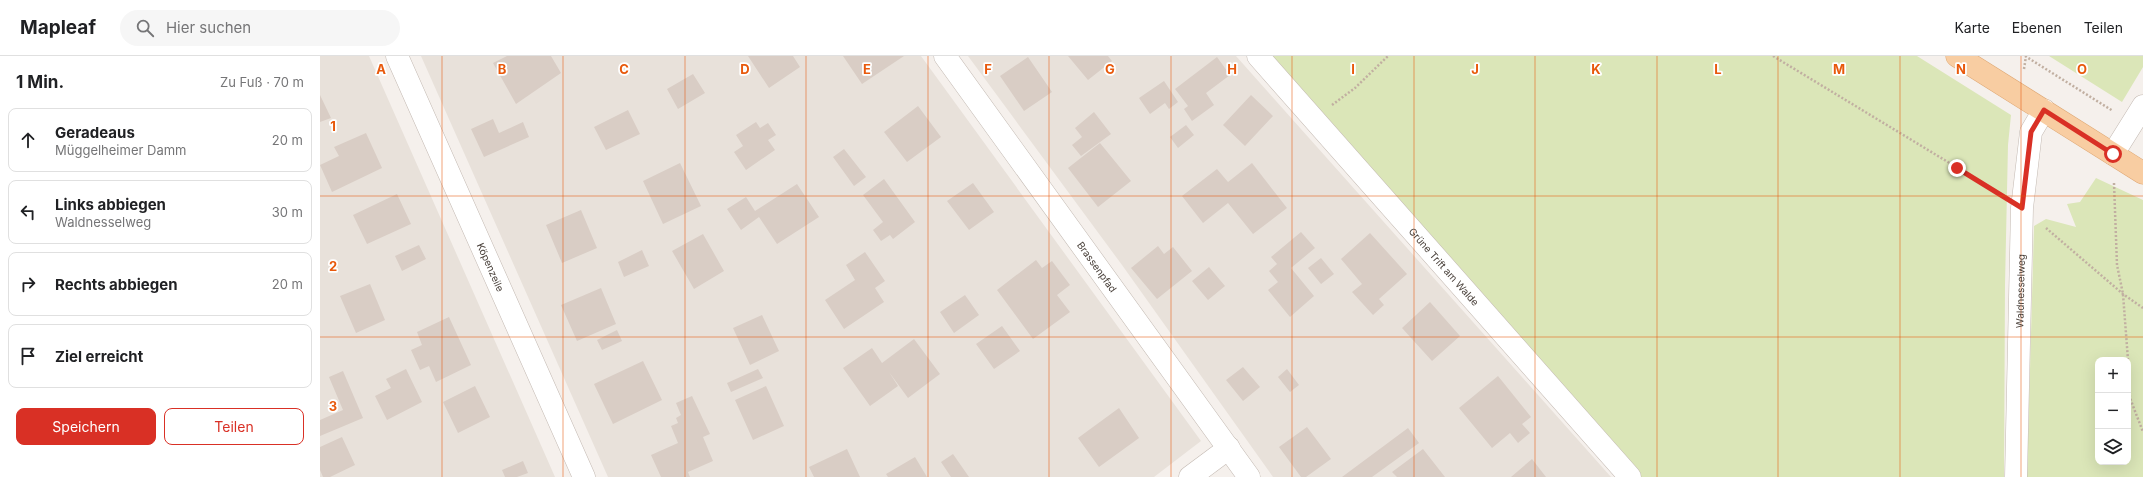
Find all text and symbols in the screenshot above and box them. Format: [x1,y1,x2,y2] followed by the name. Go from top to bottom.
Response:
[120,10,400,46] search box
[20,16,96,39] text: Mapleaf
[134,17,156,39] icon: search
[166,18,251,37] text: Hier suchen
[1954,19,1990,36] text: Karte
[2012,19,2062,36] text: Ebenen
[2084,19,2123,36] text: Teilen
[376,61,386,77] text: A
[498,61,507,77] text: B
[619,61,629,77] text: C
[740,61,750,77] text: D
[863,61,871,77] text: E
[984,61,992,77] text: F
[1105,61,1115,77] text: G
[1227,61,1237,77] text: H
[1351,61,1355,77] text: I
[1471,61,1479,77] text: J
[1591,61,1601,77] text: K
[1714,61,1722,77] text: L
[1833,61,1845,77] text: M
[1956,61,1966,77] text: N
[2077,61,2087,77] text: O
[16,72,64,92] text: 1 Min.
[220,74,304,90] text: Zu Fuß · 70 m
[330,118,336,134] text: 1
[55,123,135,142] text: Geradeaus
[17,129,39,151] icon: ahead
[272,132,303,148] text: 20 m
[55,142,187,158] text: Müggelheimer Damm
[2104,145,2122,163] route start
[1948,159,1966,177] route end
[55,195,166,214] text: Links abbiegen
[17,201,39,223] icon: left
[272,204,303,220] text: 30 m
[55,214,151,230] text: Waldnesselweg
[1406,225,1482,308] street label: Grüne Trift am Walde
[1075,239,1120,294] street label: Brassenpfad
[475,241,507,294] street label: Köpenzeile
[2013,254,2027,328] street label: Waldnesselweg
[329,258,337,274] text: 2
[17,273,39,295] icon: right
[55,275,177,294] text: Rechts abbiegen
[272,276,303,292] text: 20 m
[17,345,39,367] icon: arrive
[55,347,143,366] text: Ziel erreicht
[2095,357,2131,465] map controls
[2095,357,2131,393] button: +
[2095,393,2131,429] button: −
[329,398,337,414] text: 3
[16,408,156,445] button: Speichern
[164,408,304,445] button: Teilen
[2095,429,2131,465] button: layers

